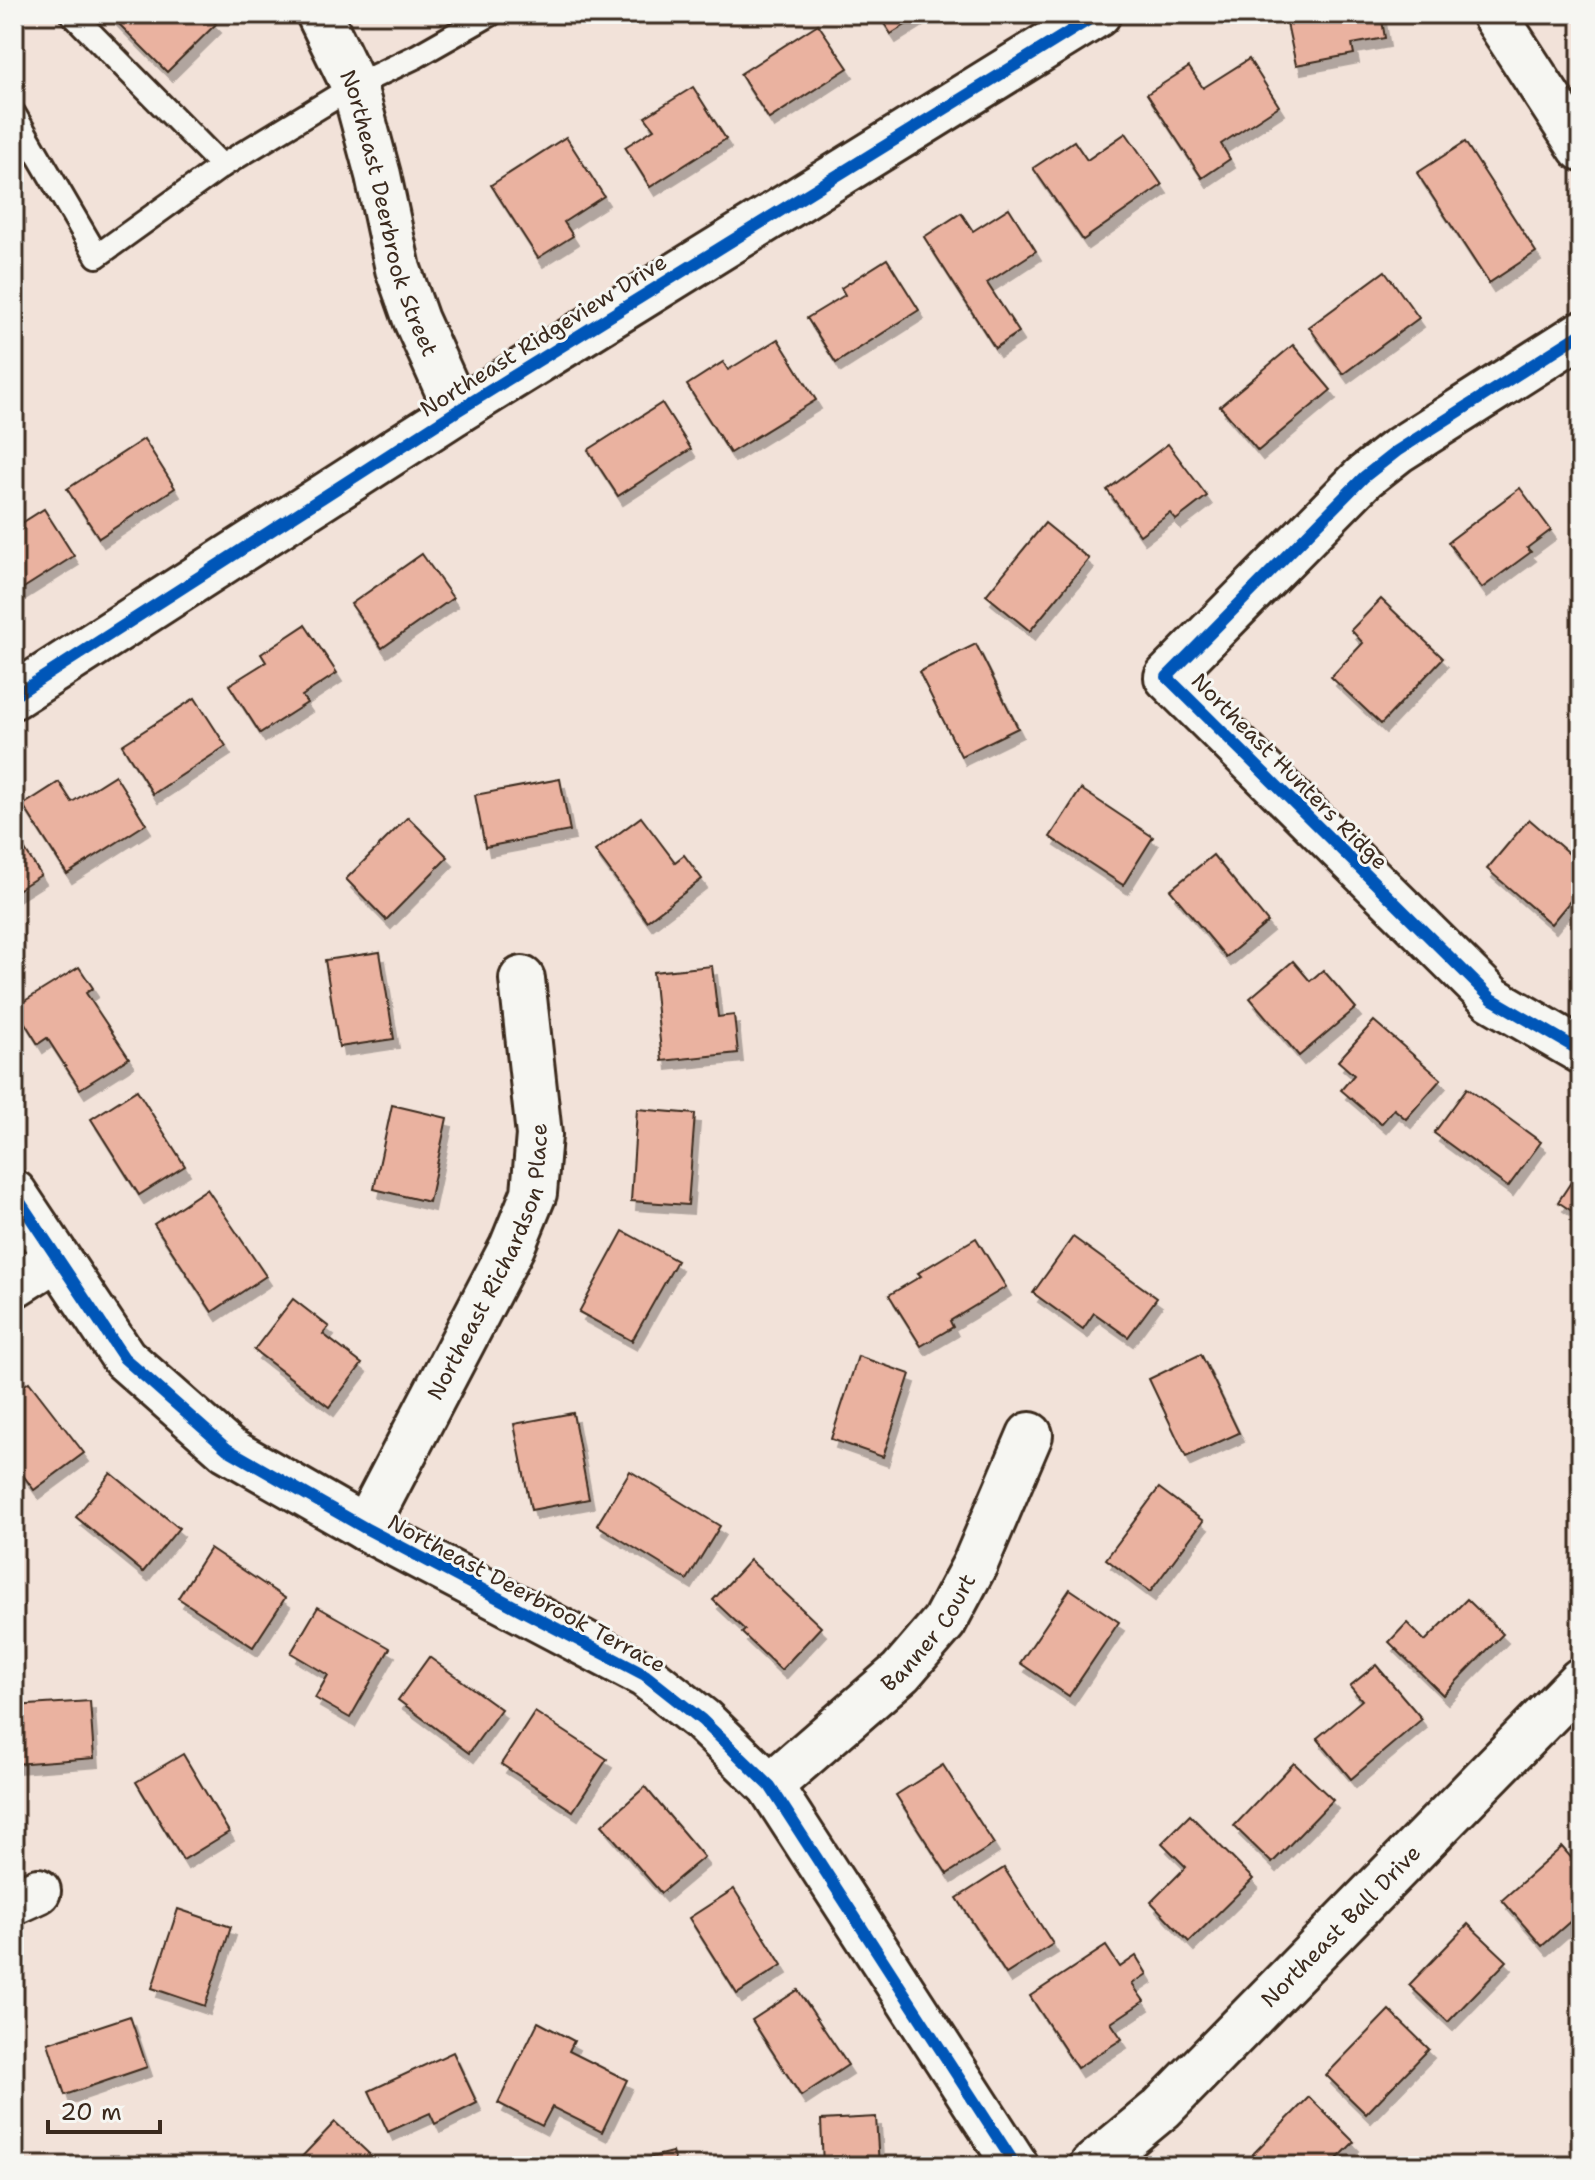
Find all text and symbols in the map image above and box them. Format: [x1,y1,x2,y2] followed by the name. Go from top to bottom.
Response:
[333,65,444,361] street label: Northeast Deerbrook Street
[414,247,672,423] street label: Northeast Ridgeview Drive
[1185,667,1394,876] street label: Northeast Hunters Ridge
[421,1122,554,1405] street label: Northeast Richardson Place
[383,1508,671,1679] street label: Northeast Deerbrook Terrace
[875,1569,982,1698] street label: Banner Court
[1255,1838,1427,2014] street label: Northeast Ball Drive
[48,2084,160,2134] scale bar
[60,2096,122,2128] text: 20 m

